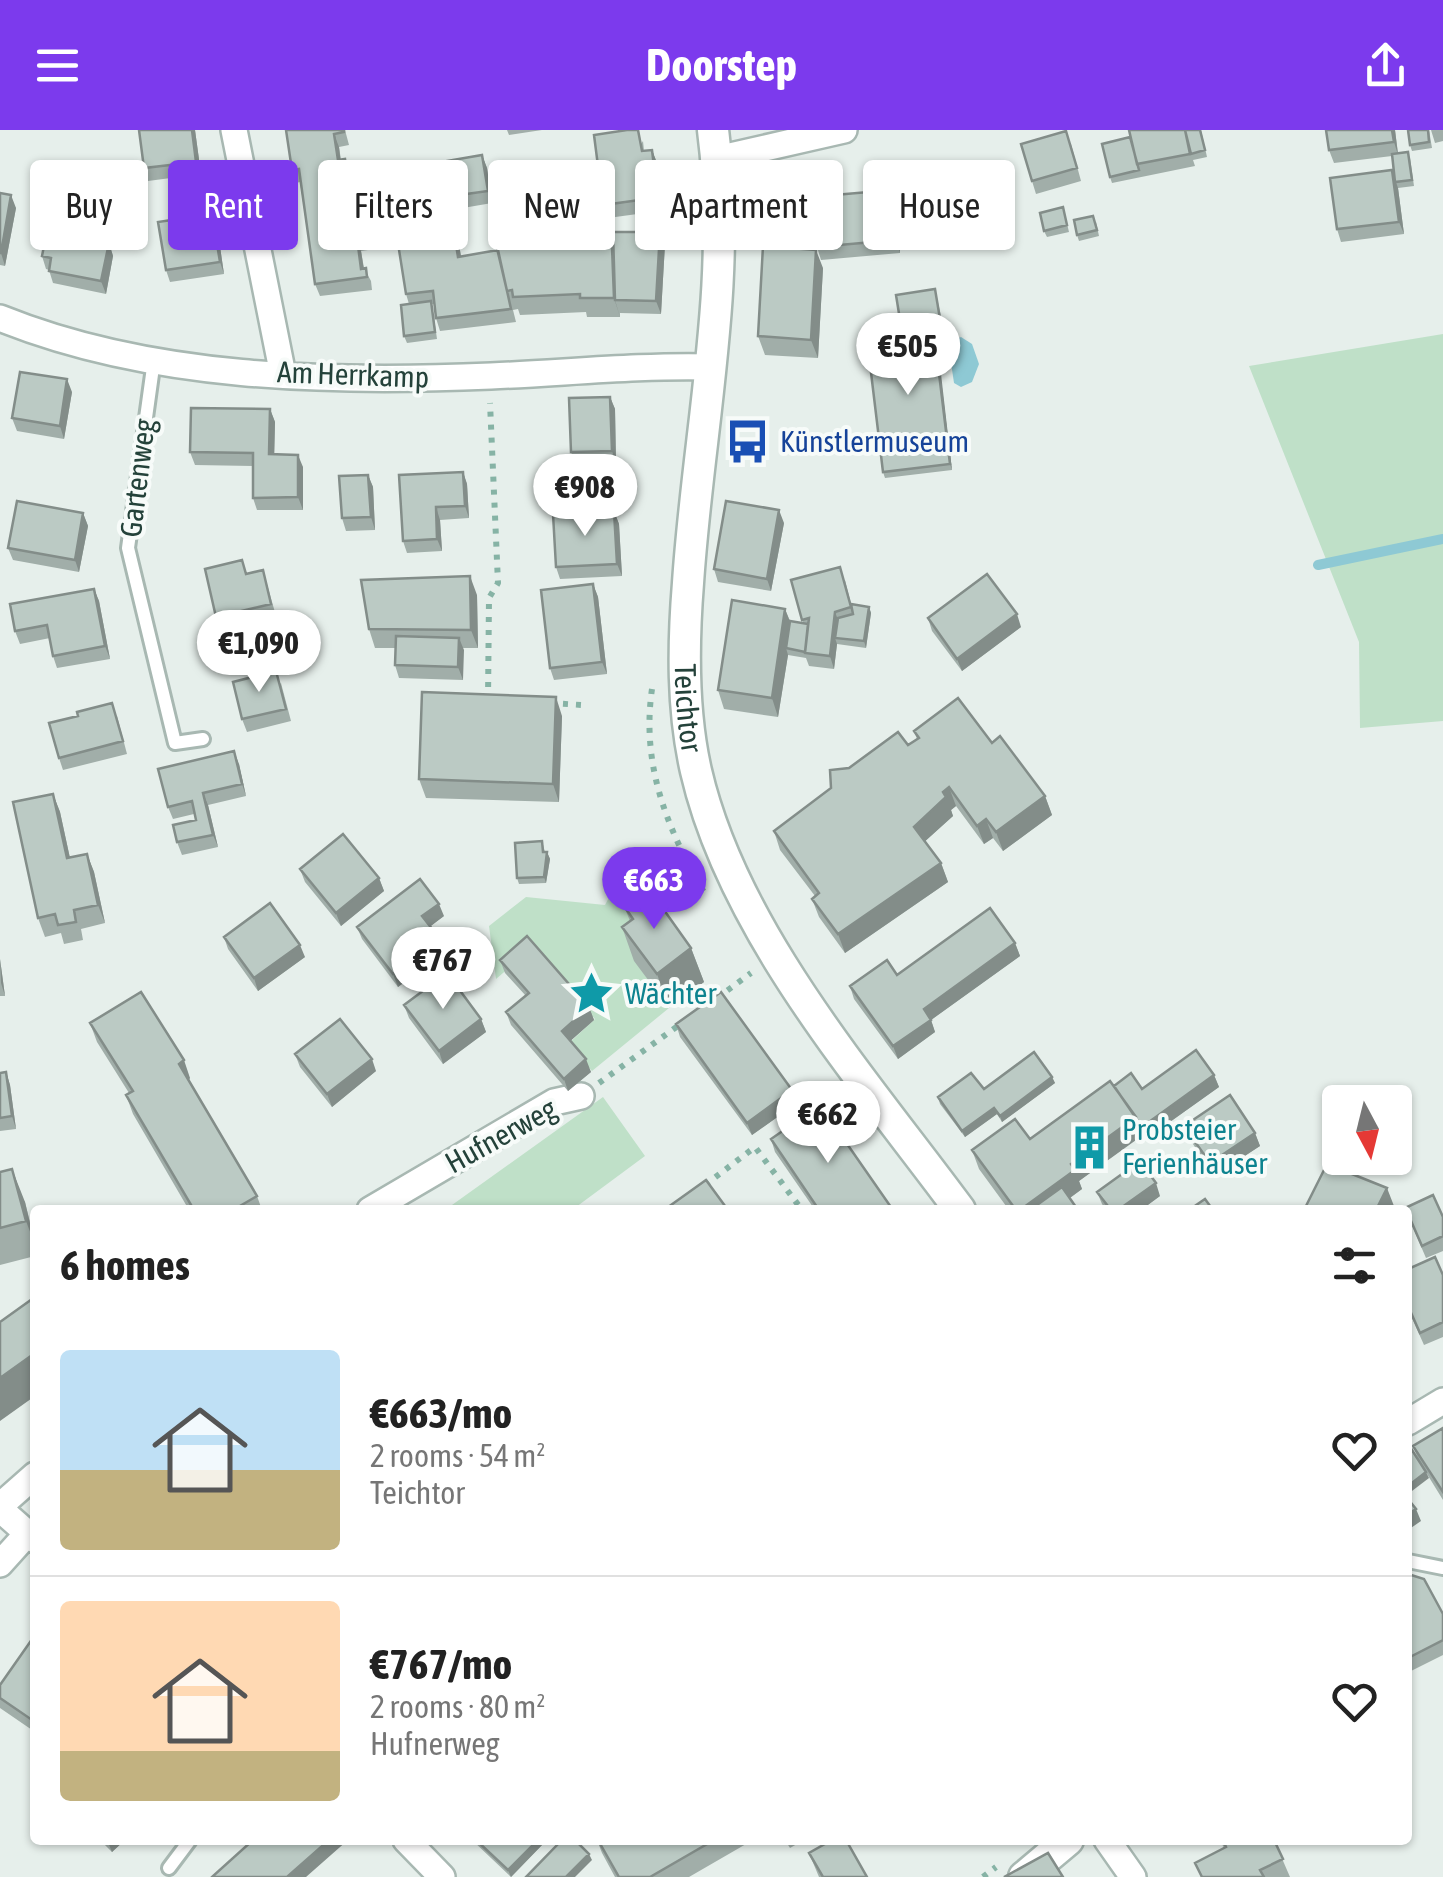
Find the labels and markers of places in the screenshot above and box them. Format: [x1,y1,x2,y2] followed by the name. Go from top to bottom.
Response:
[849,313,967,398] pin: €505
[723,418,771,466] bus stop icon: Künstlermuseum
[780,424,969,458] place label: Künstlermuseum
[526,454,644,539] pin: €908
[178,610,340,695] pin: €1,090
[595,847,713,932] pin: €663
[384,927,502,1012] pin: €767
[568,970,616,1018] place icon: Wächter
[625,976,717,1010] place label: Wächter
[769,1081,887,1166] pin: €662
[1122,1112,1268,1180] place label: Probsteier Ferienhäuser
[1065,1123,1113,1171] building icon: Probsteier Ferienhäuser

